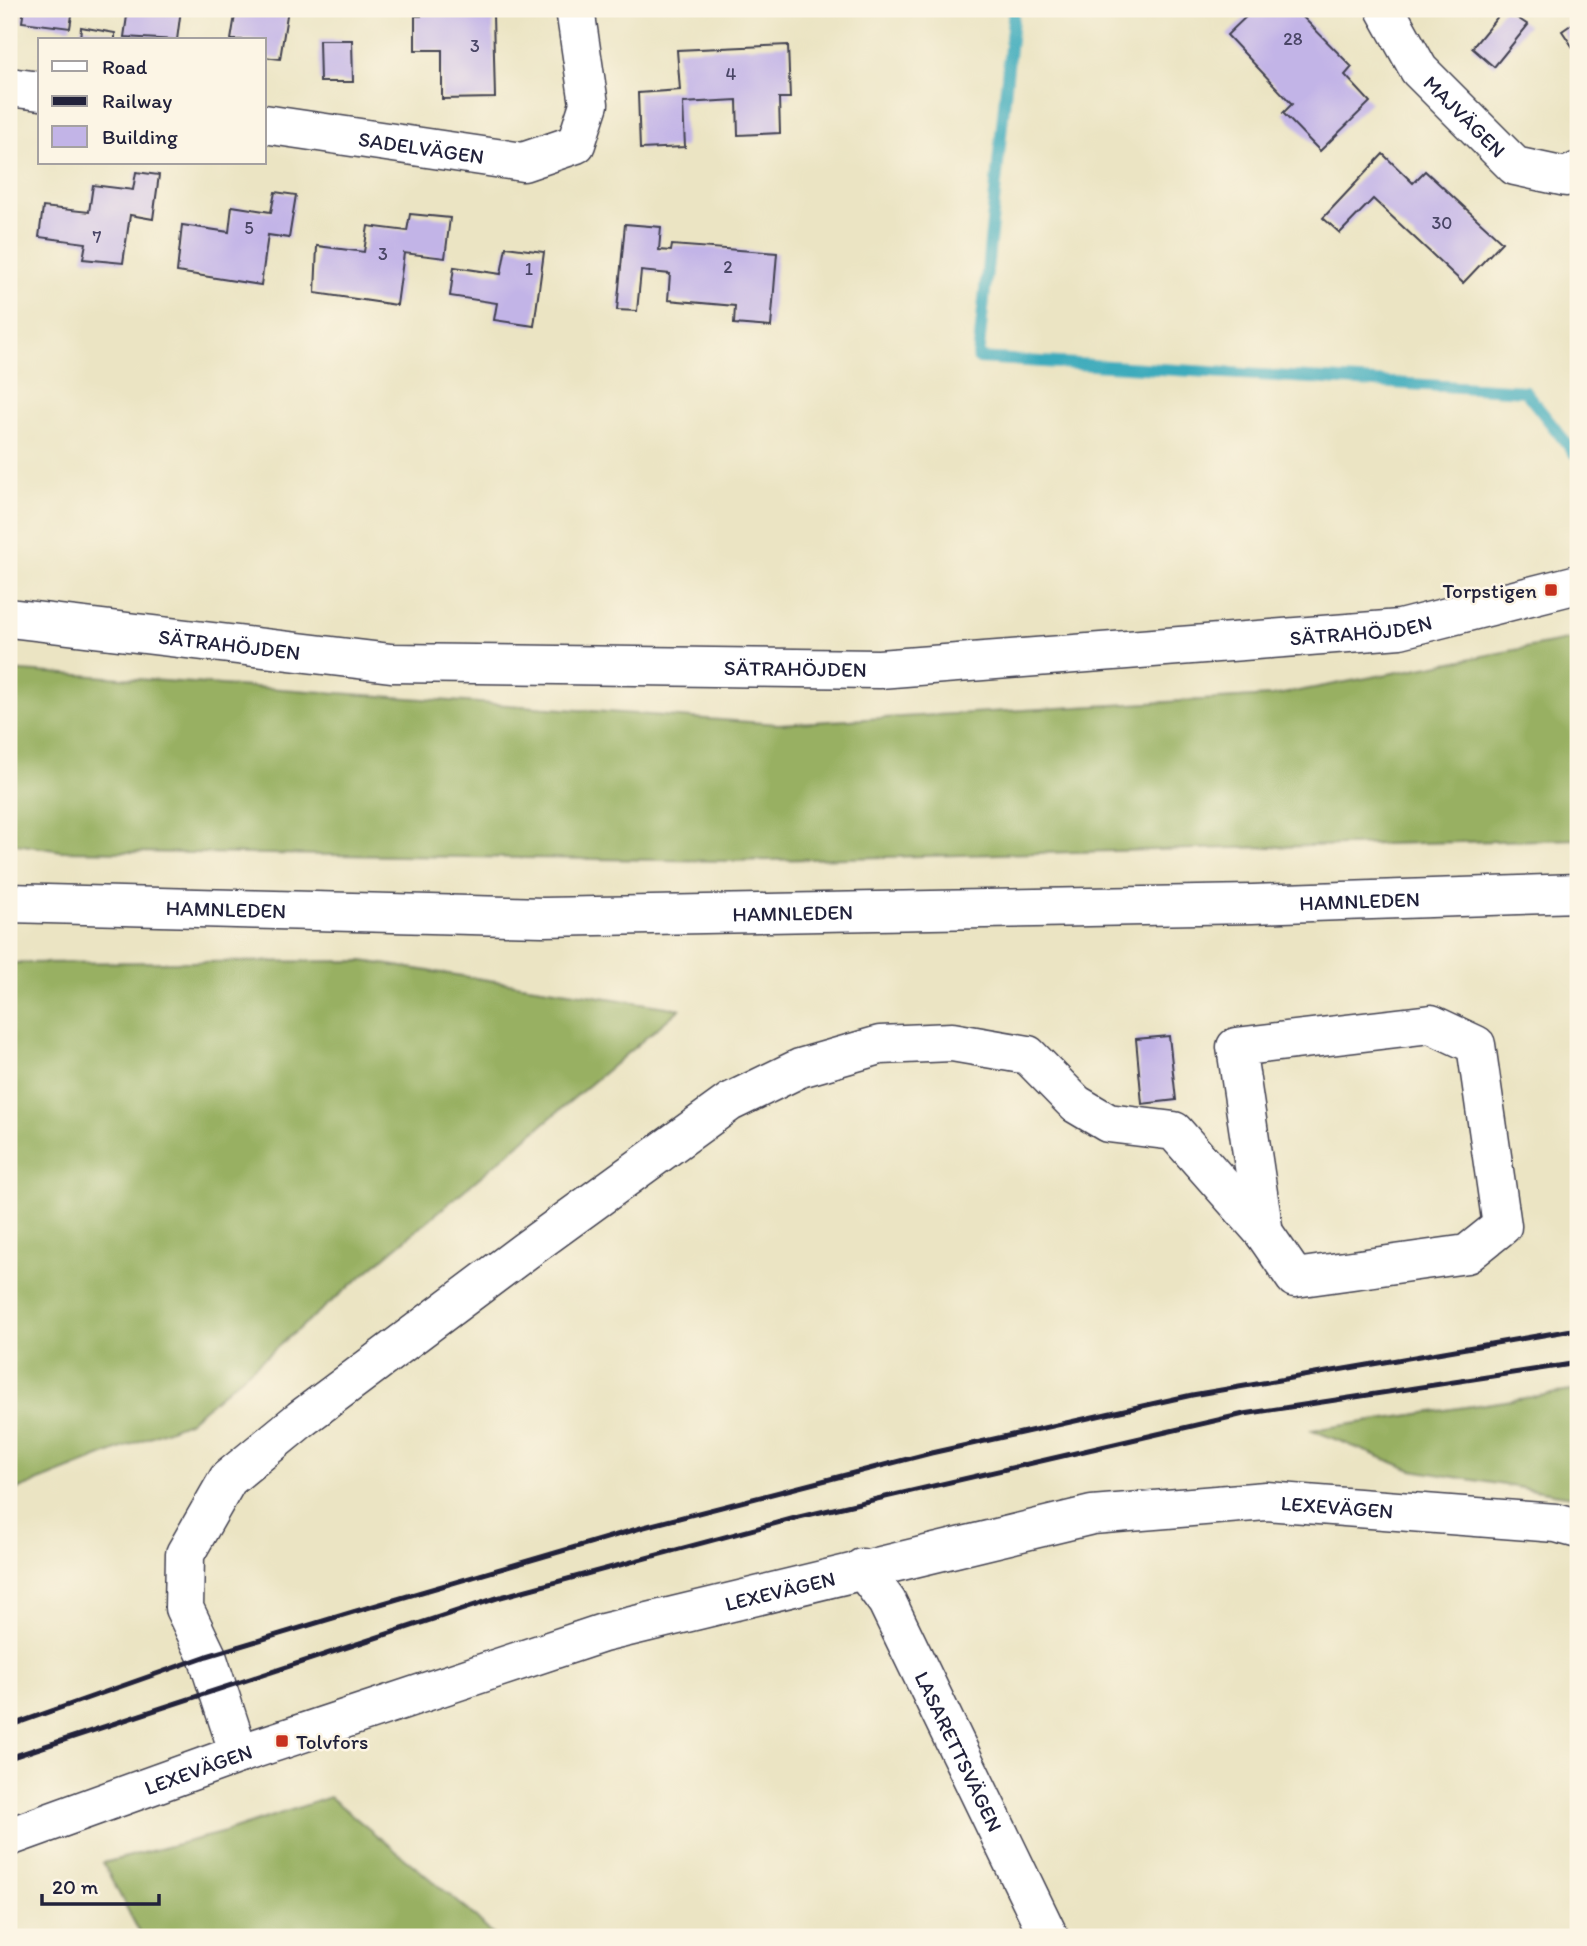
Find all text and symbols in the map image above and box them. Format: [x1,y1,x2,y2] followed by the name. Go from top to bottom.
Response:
[1283,28,1303,50] house number: 28
[470,35,480,57] house number: 3
[38,38,266,164] legend
[102,54,148,79] text: Road
[726,63,737,85] house number: 4
[1419,70,1511,162] street label: MAJVÄGEN
[102,88,172,113] text: Railway
[102,124,178,149] text: Building
[357,126,486,169] street label: SADELVÄGEN
[1432,212,1452,234] house number: 30
[244,217,254,239] house number: 5
[93,226,102,248] house number: 7
[378,243,388,265] house number: 3
[723,256,733,278] house number: 2
[525,258,533,280] house number: 1
[1442,578,1537,603] place label: Torpstigen
[1543,582,1559,598] marker: Torpstigen
[1289,609,1434,650] street label: SÄTRAHÖJDEN
[157,623,302,665] street label: SÄTRAHÖJDEN
[724,655,867,681] street label: SÄTRAHÖJDEN
[1299,886,1420,915] street label: HAMNLEDEN
[165,895,287,923] street label: HAMNLEDEN
[732,899,853,926] street label: HAMNLEDEN
[1280,1490,1394,1523] street label: LEXEVÄGEN
[722,1565,838,1616] street label: LEXEVÄGEN
[910,1667,1008,1835] street label: LASARETTSVÄGEN
[296,1729,368,1754] place label: Tolvfors
[274,1733,290,1749] marker: Tolvfors
[141,1738,255,1800] street label: LEXEVÄGEN
[42,1862,159,1906] scale bar
[52,1874,99,1899] text: 20 m

